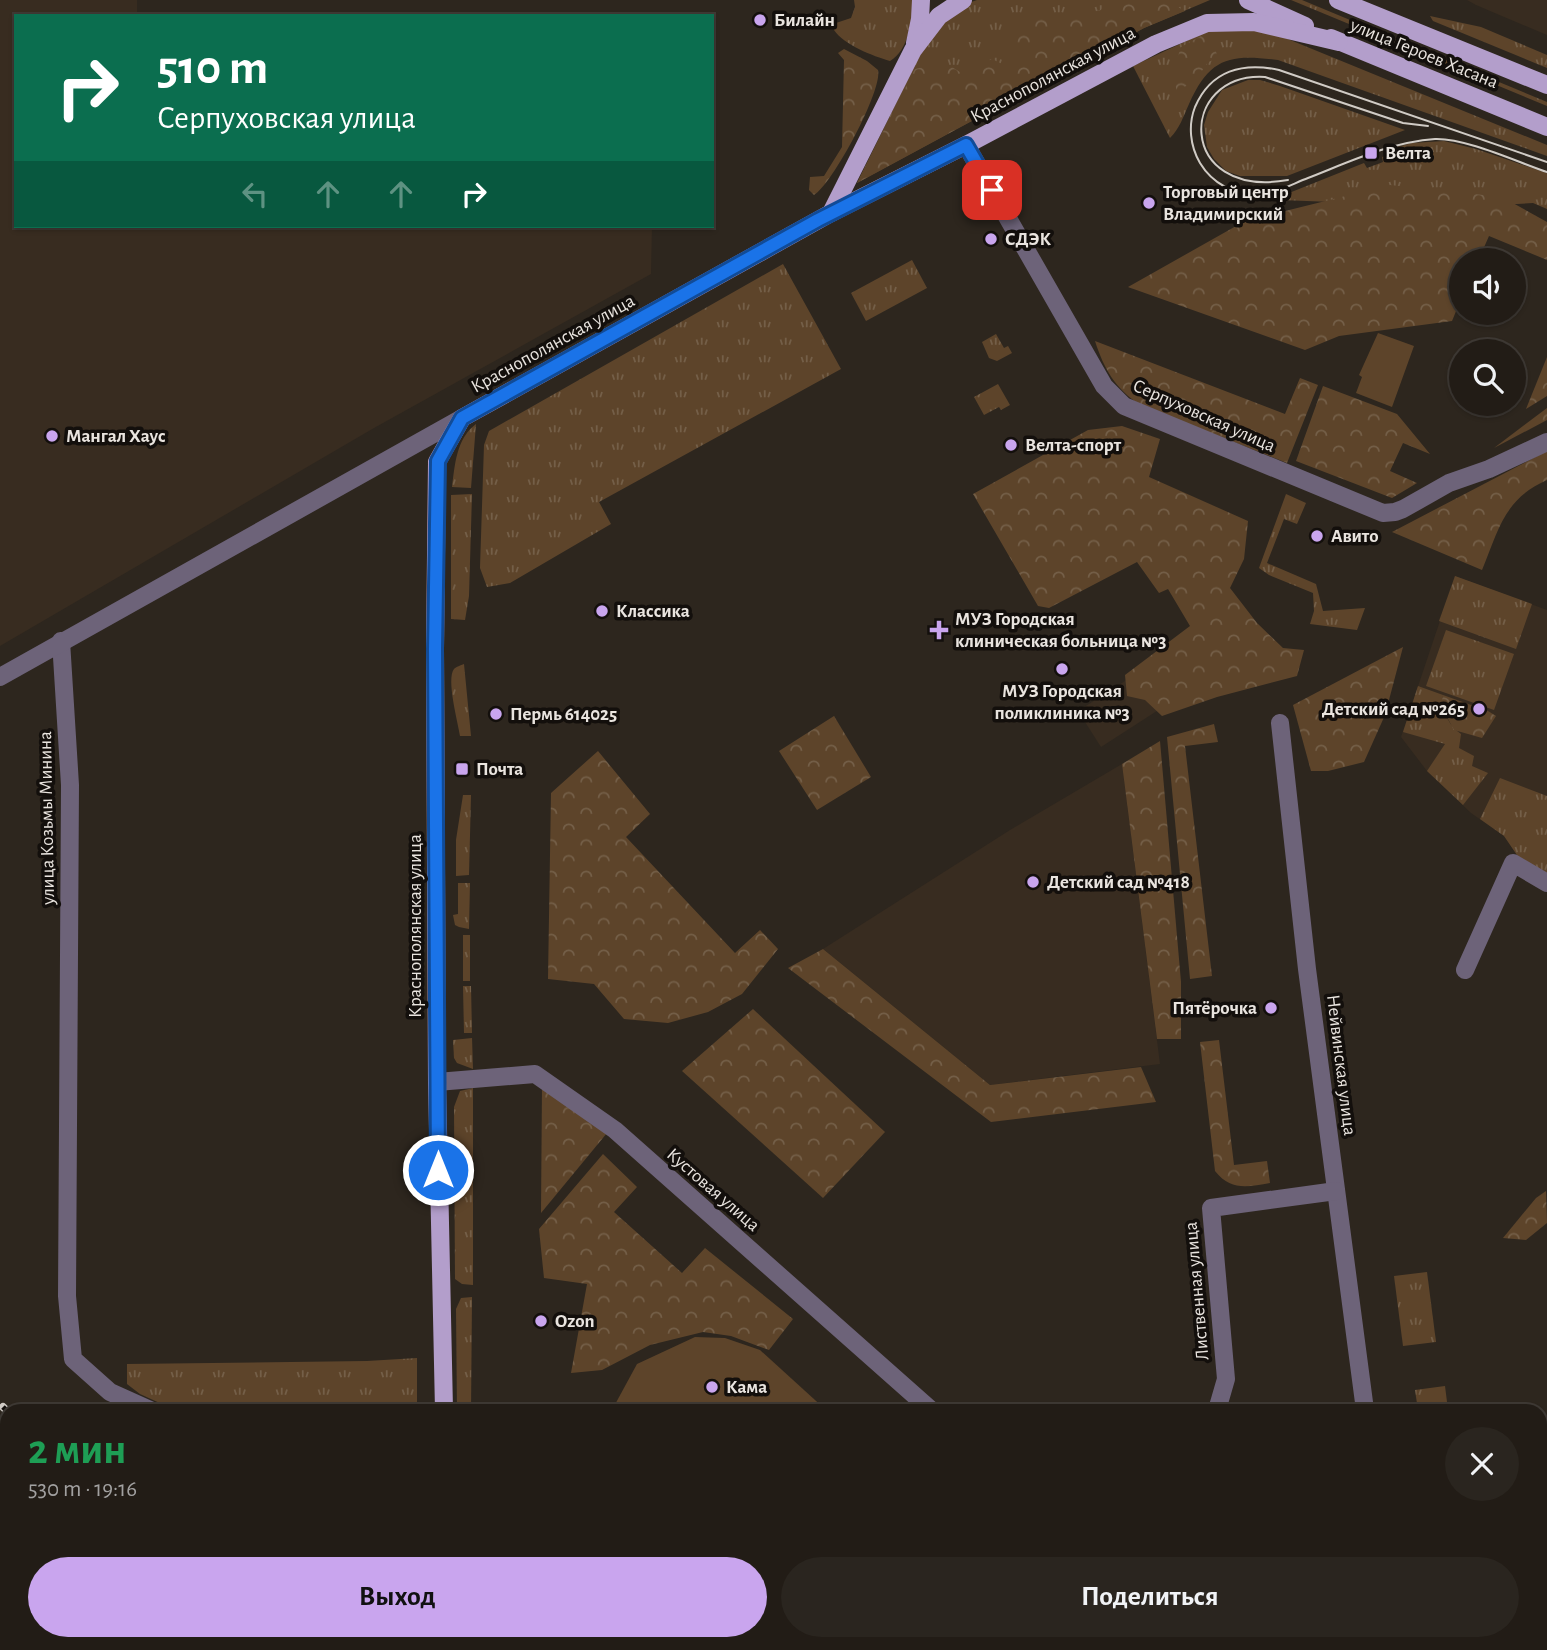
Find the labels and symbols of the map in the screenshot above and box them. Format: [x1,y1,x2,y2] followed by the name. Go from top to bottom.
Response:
[774,11,835,30] place label: Билайн
[752,12,768,28] marker: Билайн
[1346,15,1501,92] street label: улица Героев Хасана
[967,23,1139,127] street label: Краснополянская улица
[1385,144,1431,163] place label: Велта
[1363,145,1379,161] marker: Велта
[962,160,1022,220] pin
[1163,183,1289,224] place label: Торговый центр Владимирский
[1141,195,1157,211] marker: Торговый центр Владимирский
[1005,230,1052,249] place label: СДЭК
[983,231,999,247] marker: СДЭК
[468,291,638,397] street label: Краснополянская улица
[1130,376,1278,456] street label: Серпуховская улица
[66,427,166,446] place label: Мангал Хаус
[44,428,60,444] marker: Мангал Хаус
[1025,436,1122,455] place label: Велта-спорт
[1003,437,1019,453] marker: Велта-спорт
[1331,527,1378,546] place label: Авито
[1309,528,1325,544] marker: Авито
[616,602,690,621] place label: Классика
[594,603,610,619] marker: Классика
[955,610,1166,651] place label: МУЗ Городская клиническая больница №3
[929,620,949,640] marker: МУЗ Городская клиническая больница №3
[1054,661,1070,677] marker: МУЗ Городская поликлиника №3
[994,682,1130,723] place label: МУЗ Городская поликлиника №3
[1322,700,1465,719] place label: Детский сад №265
[1471,701,1487,717] marker: Детский сад №265
[510,705,617,724] place label: Пермь 614025
[488,706,504,722] marker: Пермь 614025
[36,731,58,906] street label: улица Козьмы Минина
[476,760,523,779] place label: Почта
[454,761,470,777] marker: Почта
[406,834,425,1018] street label: Краснополянская улица
[1047,873,1190,892] place label: Детский сад №418
[1025,874,1041,890] marker: Детский сад №418
[1323,993,1359,1137] street label: Нейвинская улица
[1172,999,1257,1018] place label: Пятёрочка
[1263,1000,1279,1016] marker: Пятёрочка
[401,1133,475,1207] position arrow
[663,1145,763,1236] street label: Кустовая улица
[1181,1221,1213,1361] street label: Лиственная улица
[555,1312,594,1331] place label: Ozon
[533,1313,549,1329] marker: Ozon
[726,1378,767,1397] place label: Кама
[704,1379,720,1395] marker: Кама

